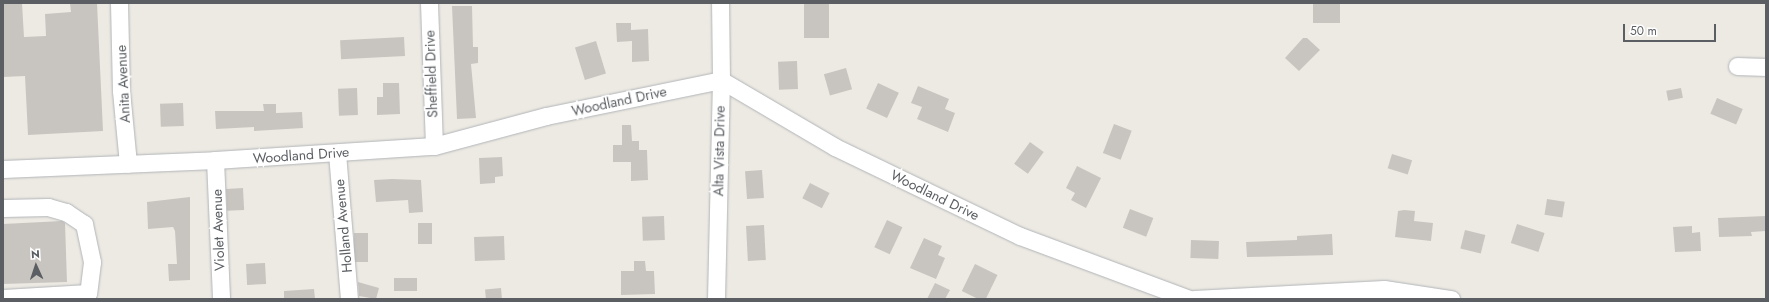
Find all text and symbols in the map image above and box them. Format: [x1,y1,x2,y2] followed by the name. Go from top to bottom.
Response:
[1625,16,1718,42] scale bar
[1630,22,1657,40] text: 50 m
[421,30,441,118] street label: Sheffield Drive
[113,45,133,123] street label: Anita Avenue
[570,83,668,119] street label: Woodland Drive
[710,106,728,196] street label: Alta Vista Drive
[252,143,350,167] street label: Woodland Drive
[888,166,982,224] street label: Woodland Drive
[331,178,355,274] street label: Holland Avenue
[208,189,228,271] street label: Violet Avenue
[16,246,56,286] north arrow
[31,246,40,262] text: N

